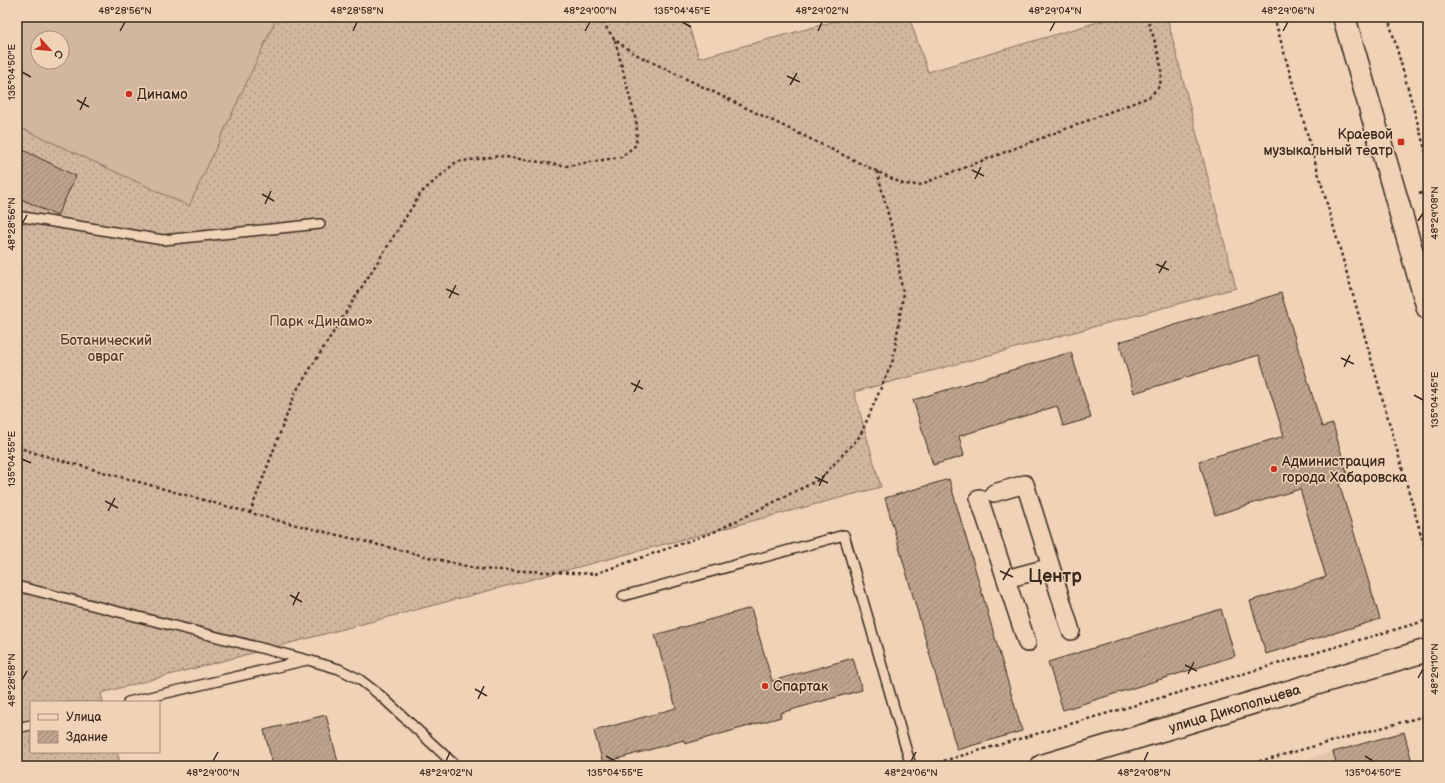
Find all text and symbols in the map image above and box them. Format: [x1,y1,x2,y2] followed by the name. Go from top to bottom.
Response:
[98,5,152,17] text: 48°28'56"N
[330,5,384,17] text: 48°28'58"N
[563,5,617,17] text: 48°29'00"N
[654,5,711,17] text: 135°04'45"E
[795,5,849,17] text: 48°29'02"N
[1028,5,1082,17] text: 48°29'04"N
[1261,5,1315,17] text: 48°29'06"N
[30,30,70,70] north arrow
[6,43,18,100] text: 135°04'50"E
[51,48,66,61] text: С
[137,86,187,103] place label: Динамо
[124,89,134,99] marker: Динамо
[1263,126,1393,159] place label: Краевой музыкальный театр
[1396,137,1406,147] marker: Краевой музыкальный театр
[1429,186,1441,240] text: 48°29'08"N
[6,197,18,251] text: 48°28'56"N
[269,313,373,330] park label: Парк «Динамо»
[60,332,152,365] park label: Ботанический овраг
[1429,371,1441,428] text: 135°04'45"E
[6,430,18,487] text: 135°04'55"E
[1281,453,1408,486] place label: Администрация города Хабаровска
[1269,464,1279,474] marker: Администрация города Хабаровска
[1028,566,1082,587] district label: Центр
[1429,643,1441,695] text: 48°29'10"N
[6,653,18,707] text: 48°28'58"N
[773,678,829,695] place label: Спартак
[1167,680,1303,736] street label: улица Дикопольцева
[760,681,770,691] marker: Спартак
[30,701,160,753] legend
[66,710,102,725] text: Улица
[66,730,108,745] text: Здание
[186,767,240,779] text: 48°29'00"N
[419,767,473,779] text: 48°29'02"N
[587,767,644,779] text: 135°04'55"E
[884,767,938,779] text: 48°29'06"N
[1117,767,1171,779] text: 48°29'08"N
[1345,767,1402,779] text: 135°04'50"E

